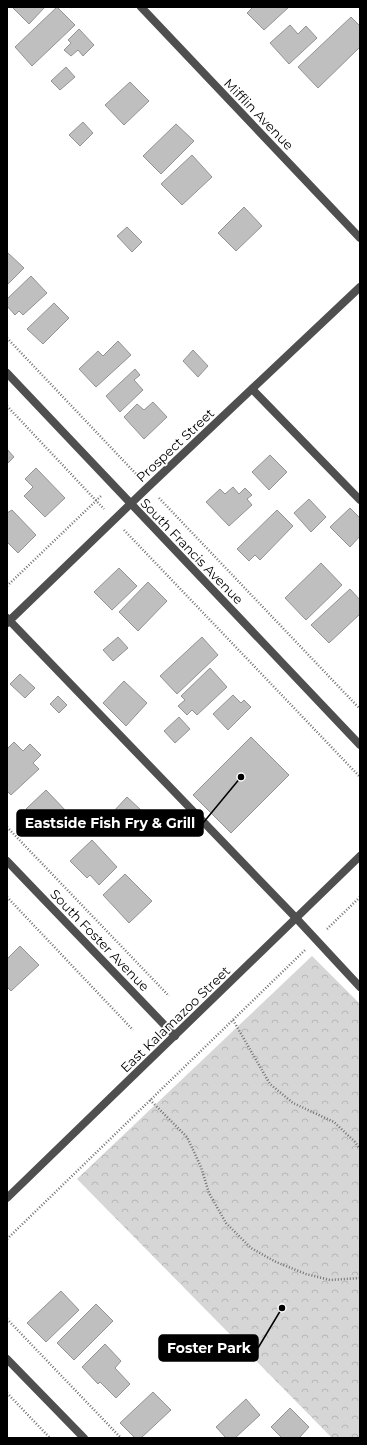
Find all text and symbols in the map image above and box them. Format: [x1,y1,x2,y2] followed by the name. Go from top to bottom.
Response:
[221,75,297,153] street label: Mifflin Avenue
[133,405,217,485] street label: Prospect Street
[137,495,247,607] street label: South Francis Avenue
[17,810,203,836] callout: Eastside Fish Fry & Grill
[25,814,195,832] text: Eastside Fish Fry & Grill
[47,886,153,994] street label: South Foster Avenue
[117,962,233,1076] street label: East Kalamazoo Street
[159,1335,258,1361] callout: Foster Park
[167,1339,252,1357] text: Foster Park

